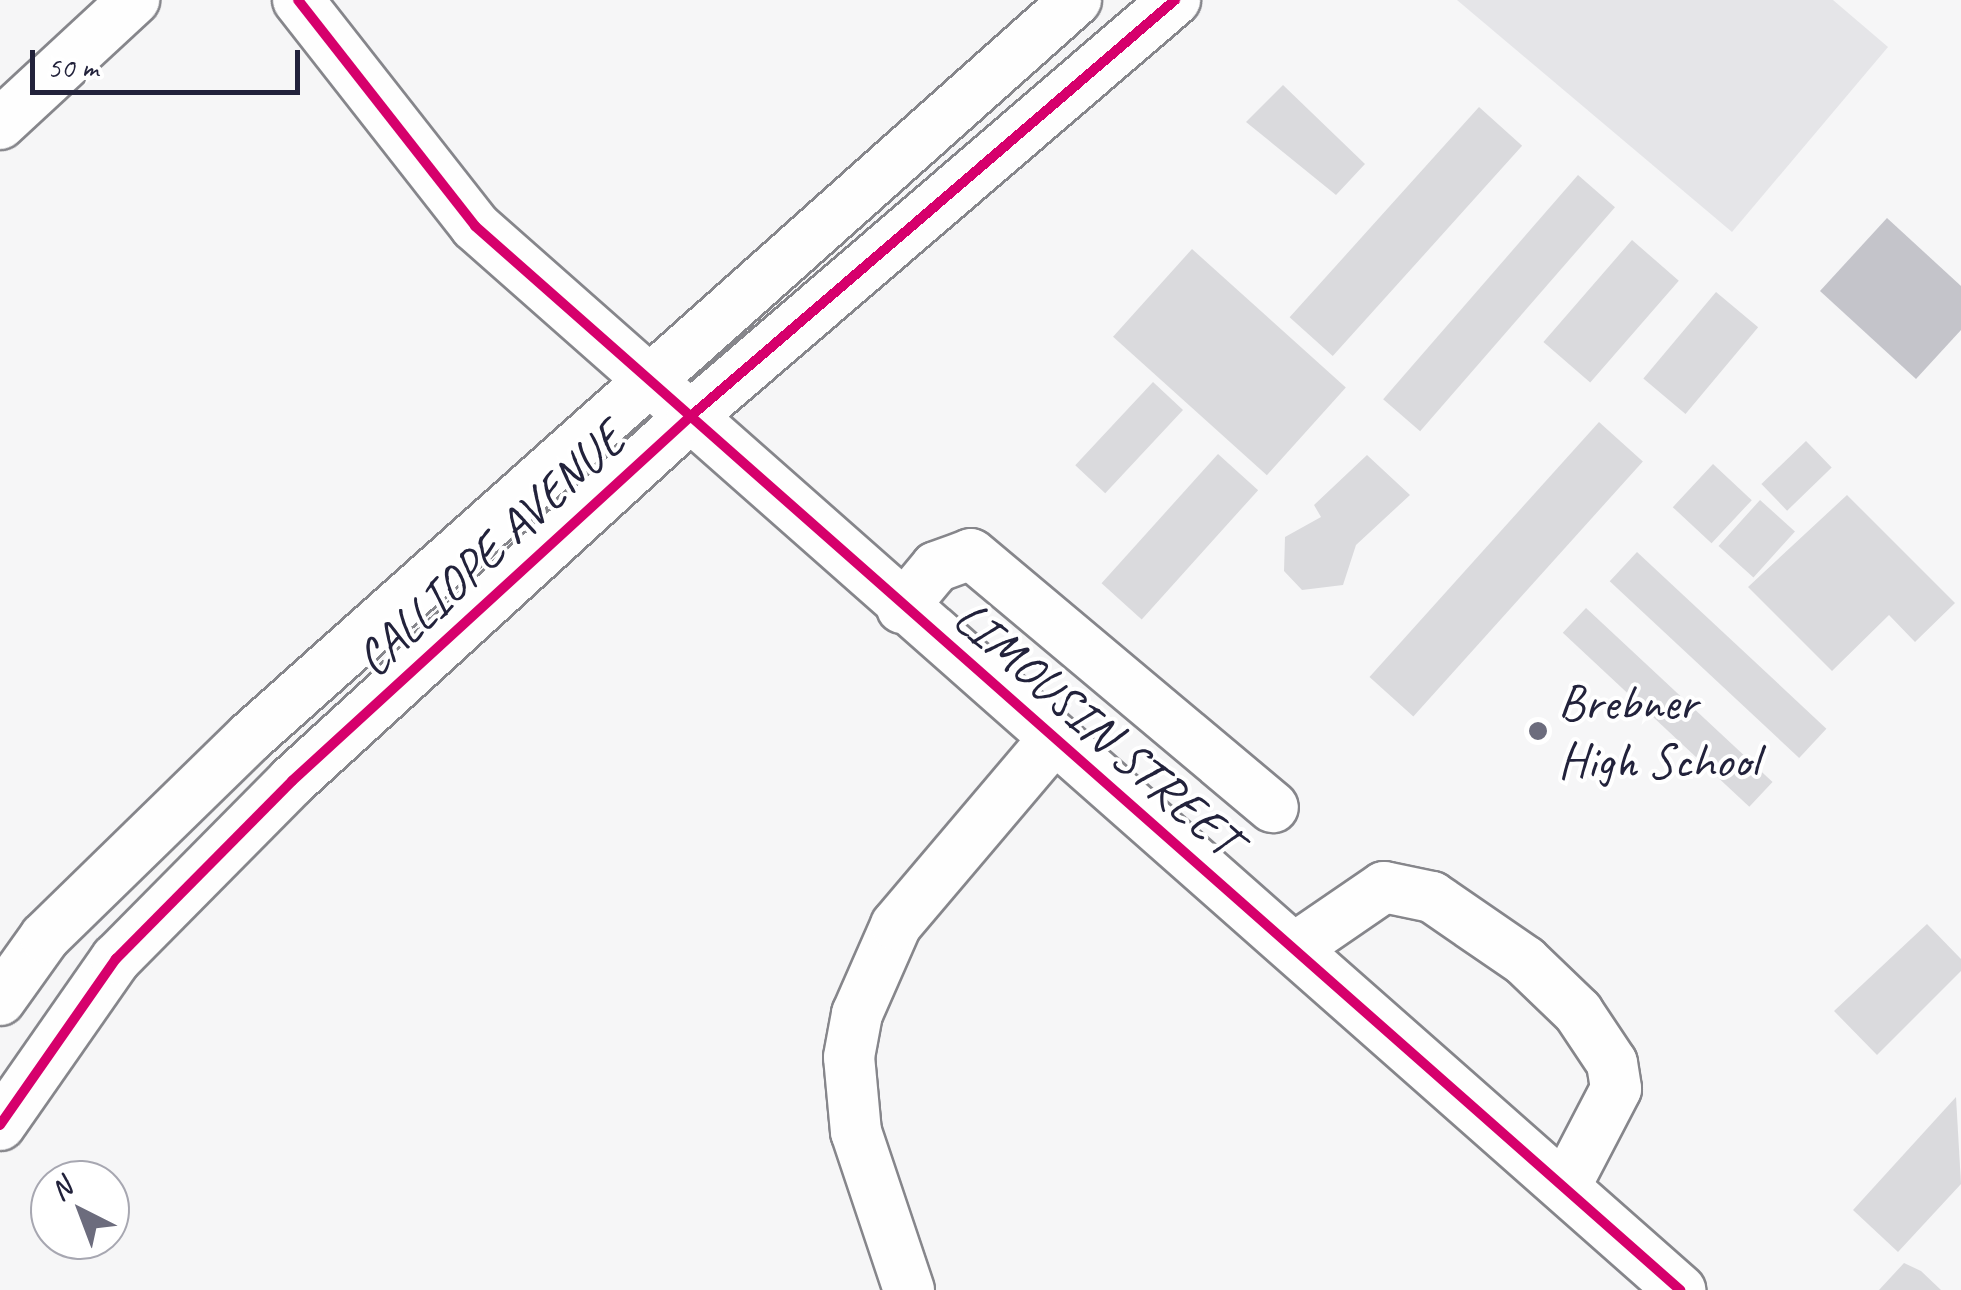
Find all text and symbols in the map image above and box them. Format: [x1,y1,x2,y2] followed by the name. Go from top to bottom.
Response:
[35,30,305,92] scale bar
[47,48,98,86] text: 50 m
[343,409,637,689] street label: CALLIOPE AVENUE
[942,588,1252,868] street label: LIMOUSIN STREET
[1558,672,1756,790] place label: Brebner High School
[1527,720,1549,742] marker: Brebner High School
[30,1160,130,1260] north arrow
[43,1170,79,1208] text: N

